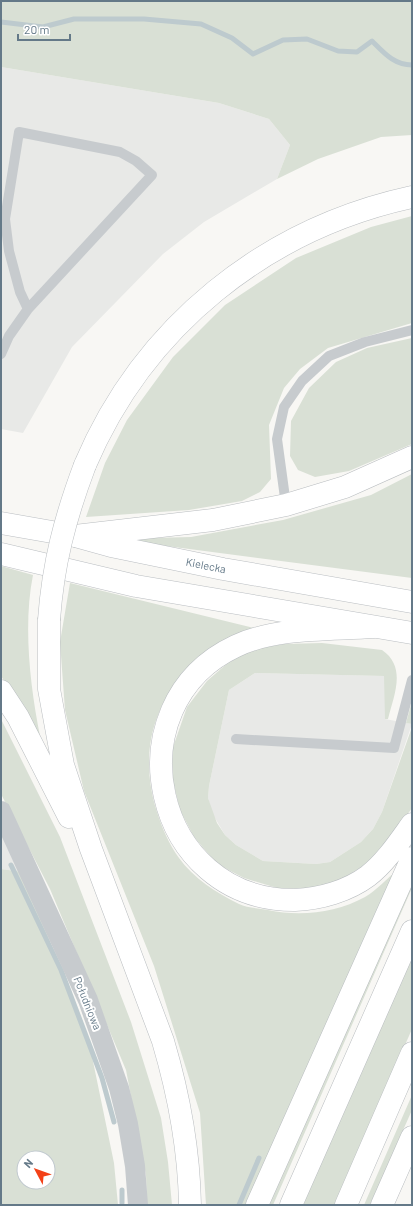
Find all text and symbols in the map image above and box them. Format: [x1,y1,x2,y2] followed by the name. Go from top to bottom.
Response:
[18,16,70,42] scale bar
[24,22,50,36] text: 20 m
[185,555,227,575] street label: Kielecka
[71,975,105,1031] street label: Południowa
[16,1150,56,1190] north arrow
[21,1156,35,1170] text: N

